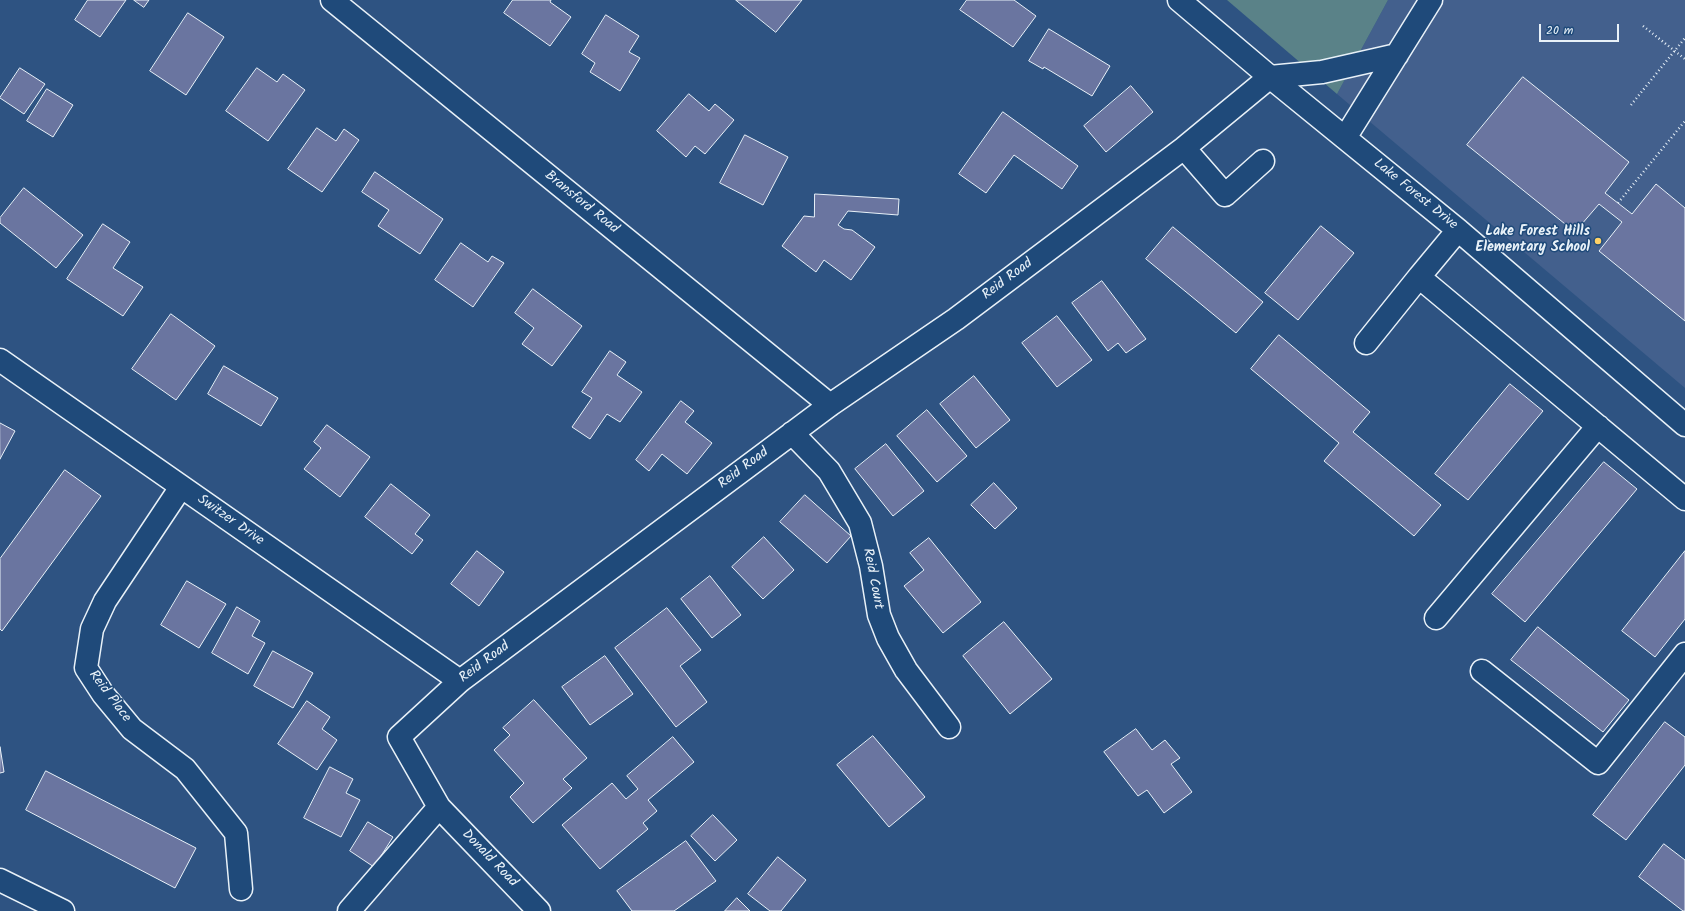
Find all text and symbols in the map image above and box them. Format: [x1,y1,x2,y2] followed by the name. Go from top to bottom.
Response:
[1541,16,1621,42] scale bar
[1546,21,1573,40] text: 20 m
[1370,156,1460,234] street label: Lake Forest Drive
[541,168,621,238] street label: Bransford Road
[1476,225,1590,258] place label: Lake Forest Hills Elementary School
[1593,236,1603,246] marker: Lake Forest Hills Elementary School
[980,256,1036,304] street label: Reid Road
[716,445,772,493] street label: Reid Road
[193,492,267,550] street label: Switzer Drive
[858,547,886,611] street label: Reid Court
[457,639,513,687] street label: Reid Road
[84,668,134,726] street label: Reid Place
[457,827,521,891] street label: Donald Road

